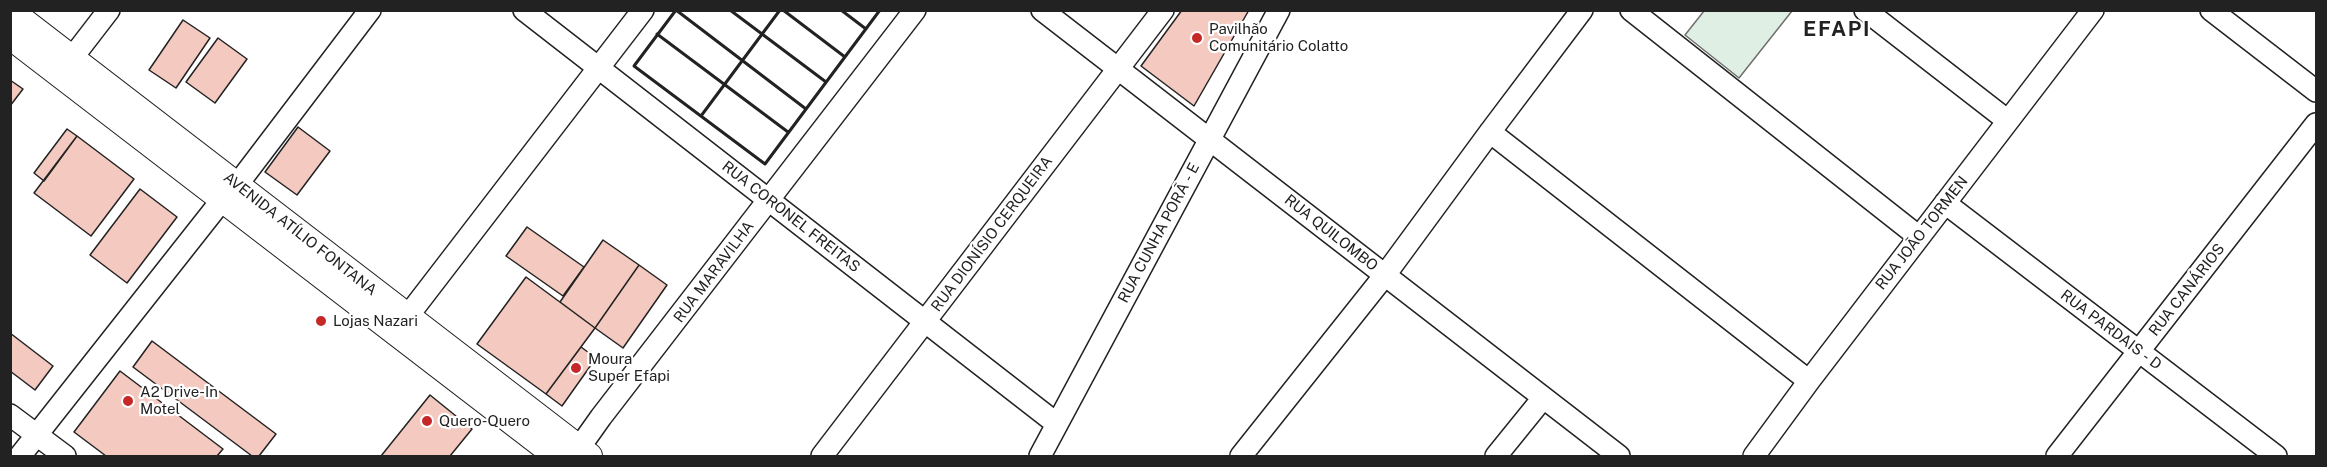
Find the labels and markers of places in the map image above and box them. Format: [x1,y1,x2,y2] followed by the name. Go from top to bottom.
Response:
[1209,20,1348,55] place label: Pavilhão Comunitário Colatto
[1190,31,1204,45] marker: Pavilhão Comunitário Colatto
[333,312,418,330] place label: Lojas Nazari
[314,314,328,328] marker: Lojas Nazari
[588,350,670,385] place label: Moura Super Efapi
[569,361,583,375] marker: Moura Super Efapi
[140,383,218,418] place label: A2 Drive-In Motel
[121,394,135,408] marker: A2 Drive-In Motel
[439,412,530,430] place label: Quero-Quero
[420,414,434,428] marker: Quero-Quero

